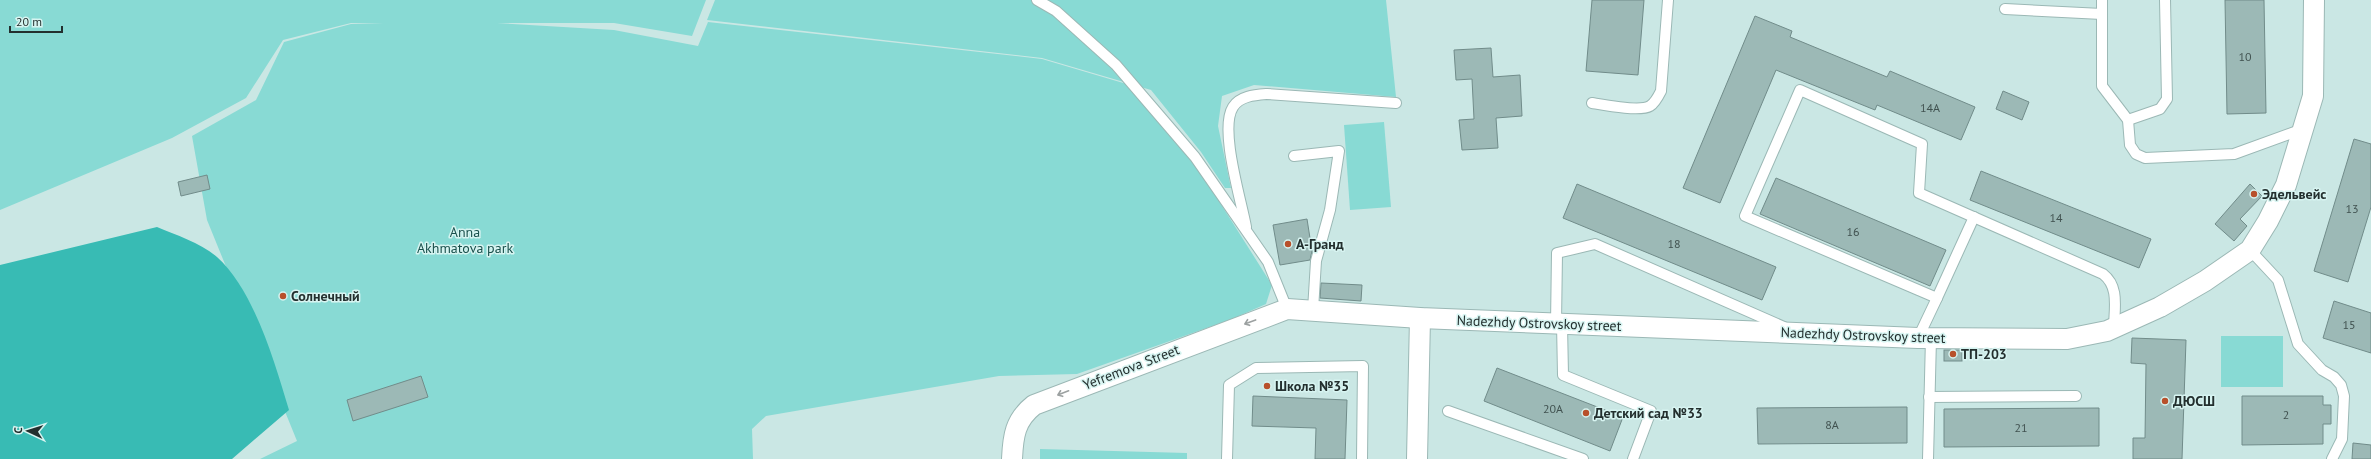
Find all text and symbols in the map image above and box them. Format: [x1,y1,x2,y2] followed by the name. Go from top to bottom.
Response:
[10,8,62,34] scale bar
[16,14,42,29] text: 20 m
[2238,49,2252,64] house number: 10
[1920,100,1940,115] house number: 14А
[2262,185,2326,203] place label: Эдельвейс
[2249,189,2259,199] marker: Эдельвейс
[2345,201,2359,216] house number: 13
[2049,210,2063,225] house number: 14
[417,223,513,257] park label: Anna Akhmatova park
[1846,224,1860,239] house number: 16
[1296,235,1344,253] place label: А-Гранд
[1667,236,1681,251] house number: 18
[1283,239,1293,249] marker: А-Гранд
[291,287,360,305] place label: Солнечный
[278,291,288,301] marker: Солнечный
[1456,311,1622,335] street label: Nadezhdy Ostrovskoy street
[2342,317,2356,332] house number: 15
[1244,319,1256,327] one-way arrow
[1780,323,1946,347] street label: Nadezhdy Ostrovskoy street
[1080,340,1182,394] street label: Yefremova Street
[1961,345,2007,363] place label: ТП-203
[1948,349,1958,359] marker: ТП-203
[1275,377,1349,395] place label: Школа №35
[1262,381,1272,391] marker: Школа №35
[1058,390,1070,398] one-way arrow
[2173,392,2215,410] place label: ДЮСШ
[2160,396,2170,406] marker: ДЮСШ
[1543,401,1563,416] house number: 20А
[1594,404,1703,422] place label: Детский сад №33
[2283,407,2289,422] house number: 2
[1581,408,1591,418] marker: Детский сад №33
[8,411,48,451] north arrow
[1825,417,1839,432] house number: 8А
[2014,420,2028,435] house number: 21
[11,427,25,434] text: С

